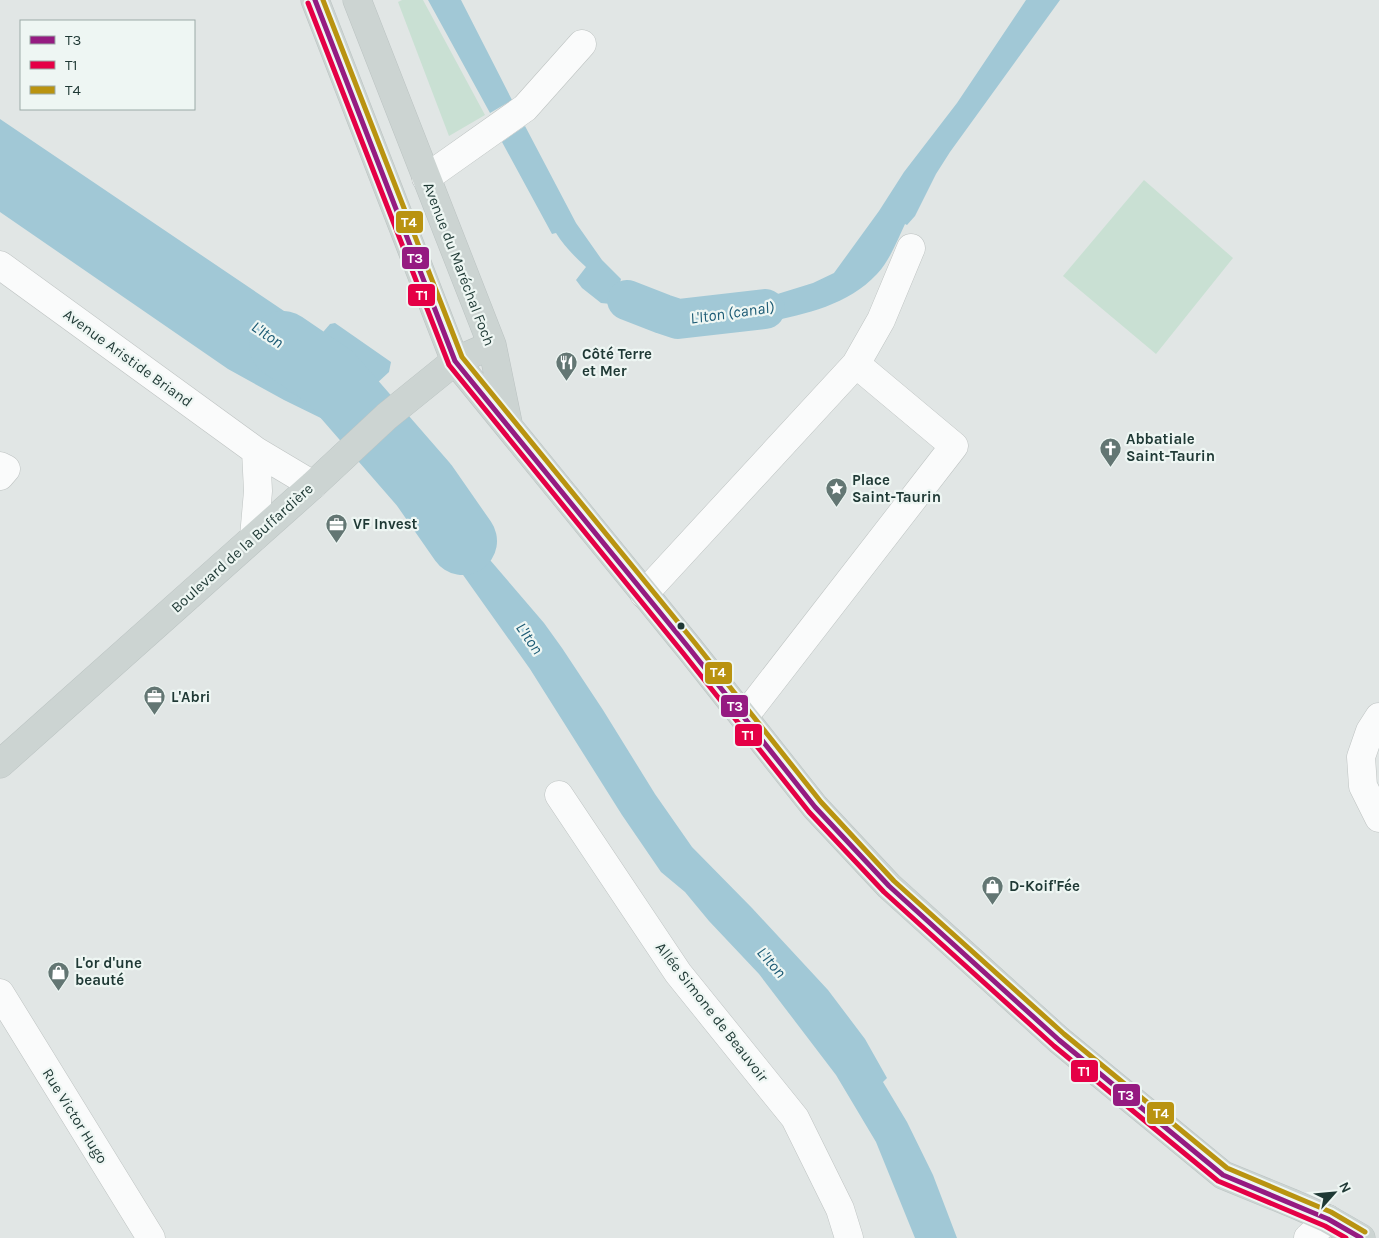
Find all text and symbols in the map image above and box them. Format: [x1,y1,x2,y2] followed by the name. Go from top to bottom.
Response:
[20,20,195,110] legend
[65,31,81,49] text: T3
[65,56,77,74] text: T1
[65,81,82,99] text: T4
[419,180,499,348] street label: Avenue du Maréchal Foch
[395,210,424,234] line badge: T4
[401,214,418,231] text: T4
[401,246,430,270] line badge: T3
[407,250,423,267] text: T3
[407,283,436,307] line badge: T1
[416,287,428,304] text: T1
[689,297,775,328] water label: L'Iton (canal)
[60,305,196,411] street label: Avenue Aristide Briand
[248,317,287,352] water label: L'Iton
[582,345,652,380] place label: Côté Terre et Mer
[554,351,578,382] restaurant icon: Côté Terre et Mer
[1126,430,1215,465] place label: Abbatiale Saint-Taurin
[1098,436,1122,467] church icon: Abbatiale Saint-Taurin
[852,471,941,506] place label: Place Saint-Taurin
[824,477,848,508] place icon: Place Saint-Taurin
[167,479,317,617] street label: Boulevard de la Buffardière
[325,512,349,543] office icon: VF Invest
[353,515,418,533] place label: VF Invest
[512,619,547,658] water label: L'Iton
[676,621,686,631] unlabelled marker
[704,661,733,685] line badge: T4
[710,664,727,681] text: T4
[143,685,167,716] office icon: L'Abri
[171,688,211,706] place label: L'Abri
[720,694,749,718] line badge: T3
[727,698,743,715] text: T3
[734,723,763,747] line badge: T1
[742,727,754,744] text: T1
[981,874,1005,905] shop icon: D-Koif'Fée
[1009,877,1080,895] place label: D-Koif'Fée
[652,939,772,1086] street label: Allée Simone de Beauvoir
[753,943,790,982] water label: L'Iton
[75,954,142,989] place label: L'or d'une beauté
[47,960,71,991] shop icon: L'or d'une beauté
[1070,1059,1099,1083] line badge: T1
[1078,1063,1090,1080] text: T1
[39,1065,111,1167] street label: Rue Victor Hugo
[1112,1083,1141,1107] line badge: T3
[1118,1087,1134,1104] text: T3
[1146,1101,1175,1125] line badge: T4
[1153,1105,1170,1122] text: T4
[1309,1168,1359,1218] north arrow
[1335,1179,1355,1196] text: N

